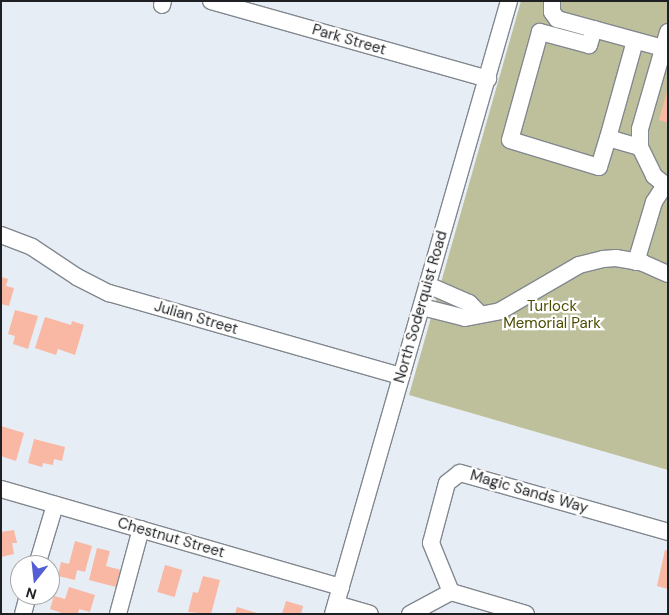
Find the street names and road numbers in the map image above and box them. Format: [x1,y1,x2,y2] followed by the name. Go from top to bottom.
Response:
[310,21,388,59] street label: Park Street
[391,229,451,385] street label: North Soderquist Road
[152,297,240,339] street label: Julian Street
[468,467,590,517] street label: Magic Sands Way
[115,514,227,562] street label: Chestnut Street

